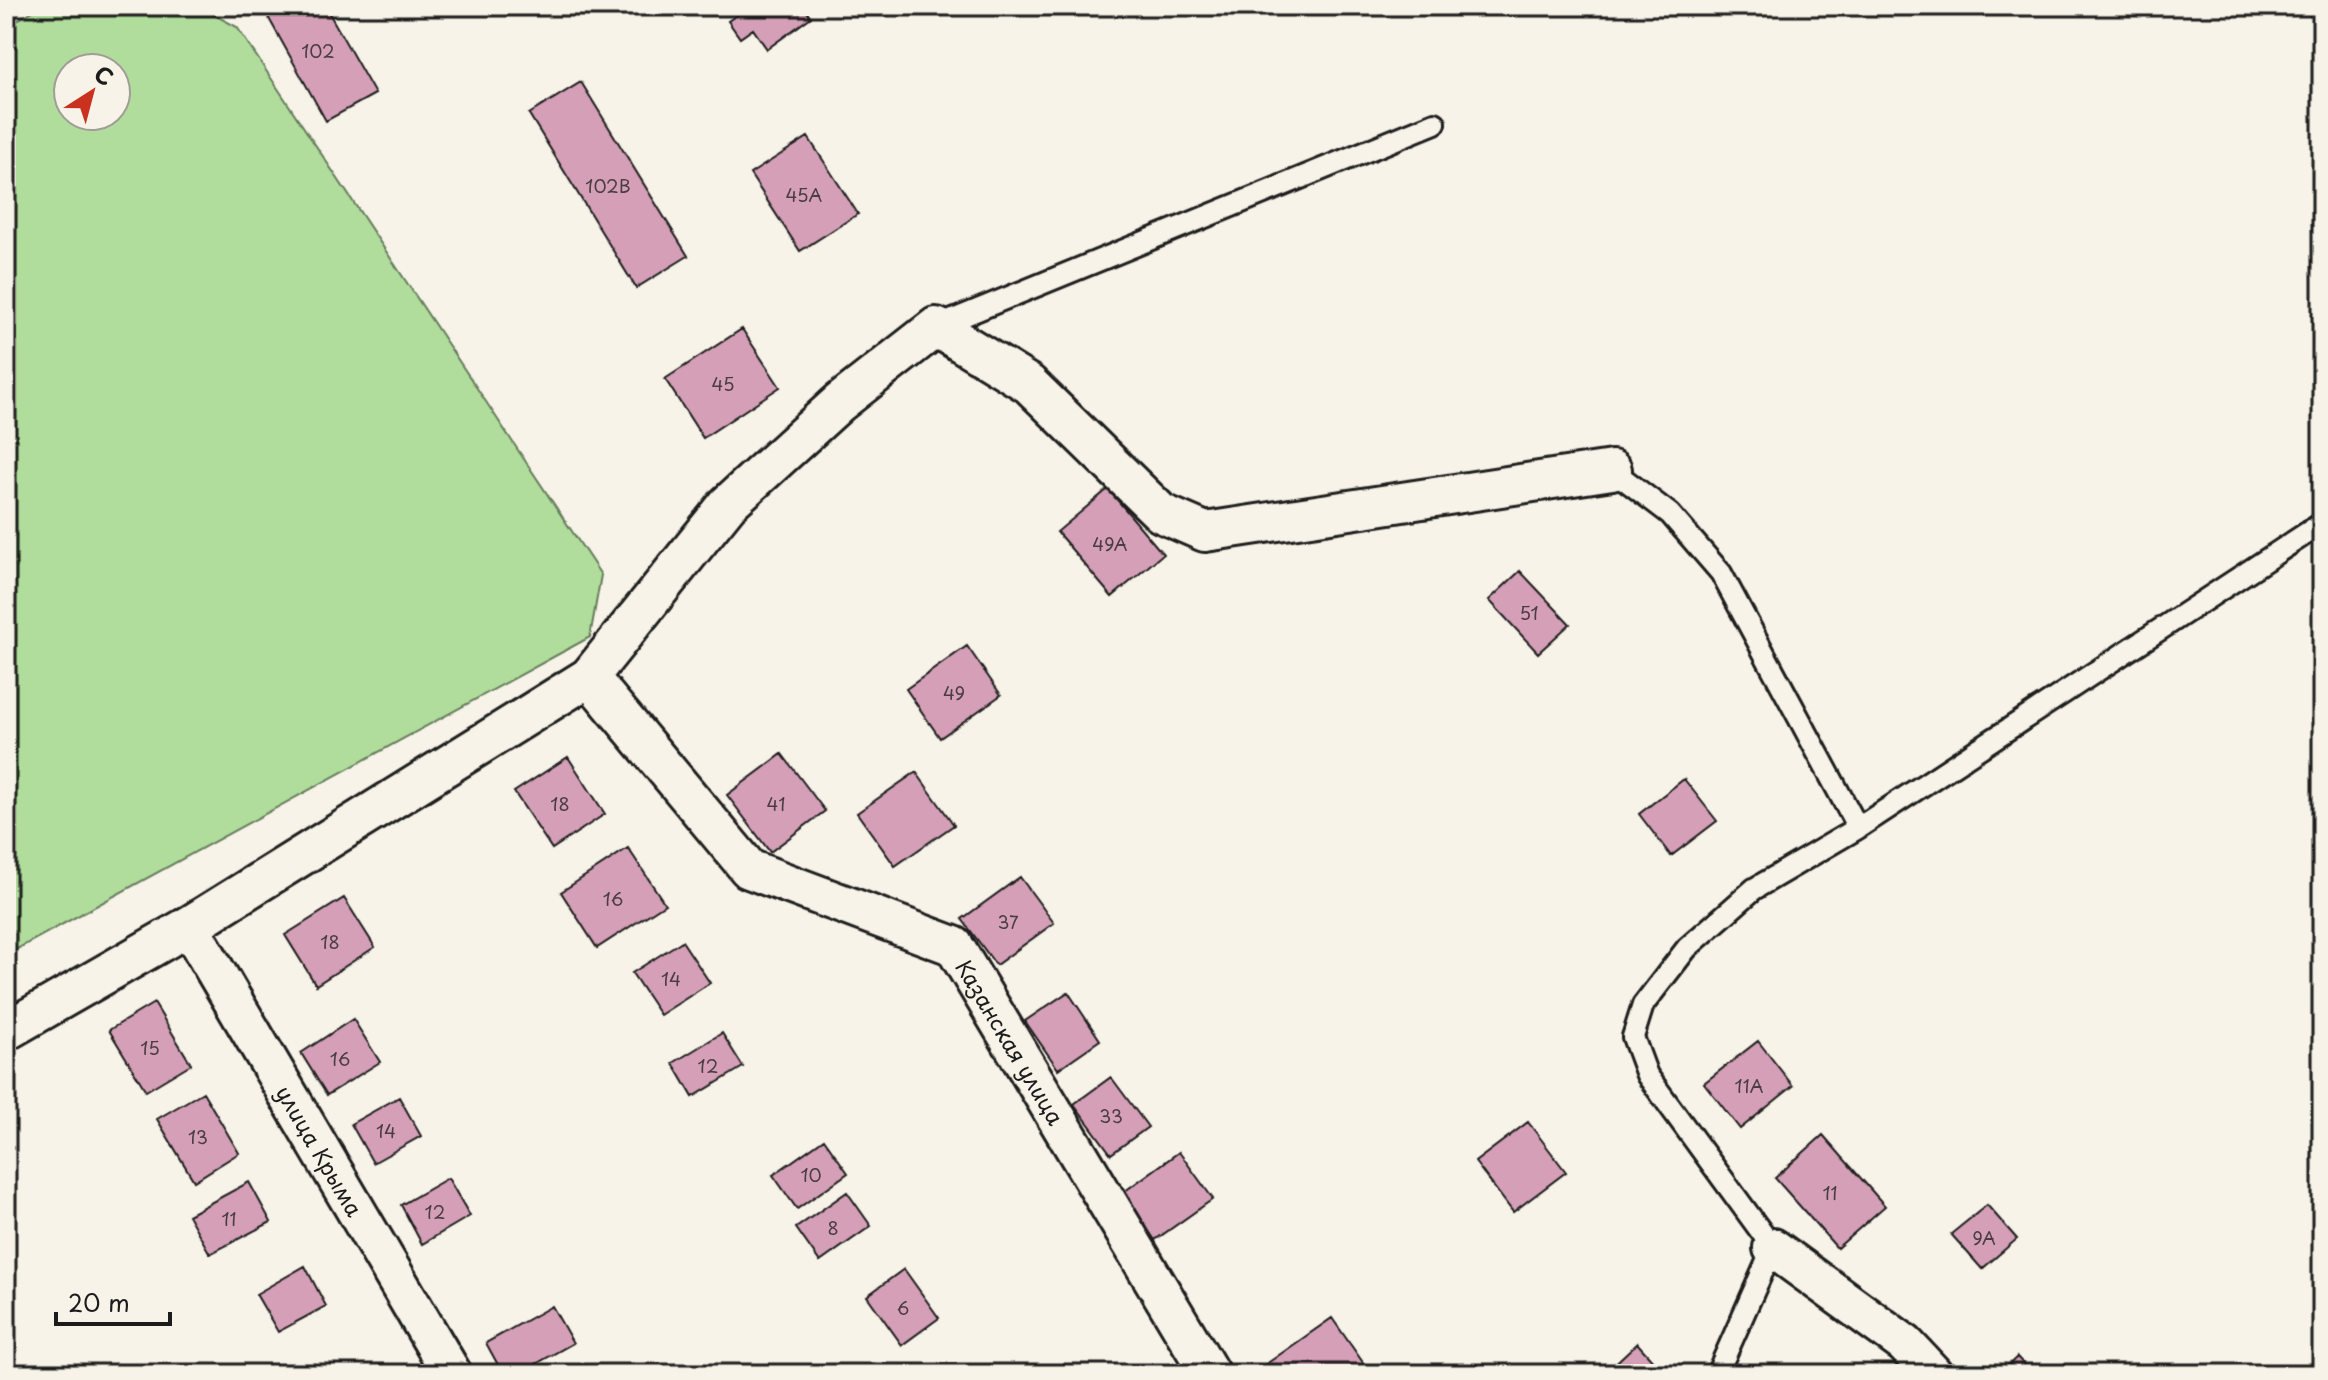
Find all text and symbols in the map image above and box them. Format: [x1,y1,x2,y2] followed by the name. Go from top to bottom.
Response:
[301,37,335,64] house number: 102
[52,52,132,132] north arrow
[88,56,121,93] text: С
[585,172,631,199] house number: 102В
[786,181,823,208] house number: 45А
[712,370,735,397] house number: 45
[1092,530,1128,557] house number: 49А
[1519,599,1539,626] house number: 51
[943,679,965,706] house number: 49
[550,790,570,817] house number: 18
[767,790,785,817] house number: 41
[603,885,623,912] house number: 16
[997,908,1019,935] house number: 37
[320,928,340,955] house number: 18
[949,952,1073,1130] street label: Казанская улица
[661,965,681,992] house number: 14
[140,1034,160,1061] house number: 15
[330,1045,350,1072] house number: 16
[698,1052,718,1079] house number: 12
[1735,1072,1764,1099] house number: 11А
[269,1078,372,1222] street label: улица Крыма
[1099,1102,1123,1129] house number: 33
[376,1117,396,1144] house number: 14
[188,1123,208,1150] house number: 13
[800,1161,822,1188] house number: 10
[1822,1179,1838,1206] house number: 11
[425,1198,445,1225] house number: 12
[221,1205,237,1232] house number: 11
[827,1214,839,1241] house number: 8
[1972,1224,1996,1251] house number: 9А
[56,1276,170,1326] scale bar
[68,1284,130,1320] text: 20 m
[897,1294,909,1321] house number: 6

